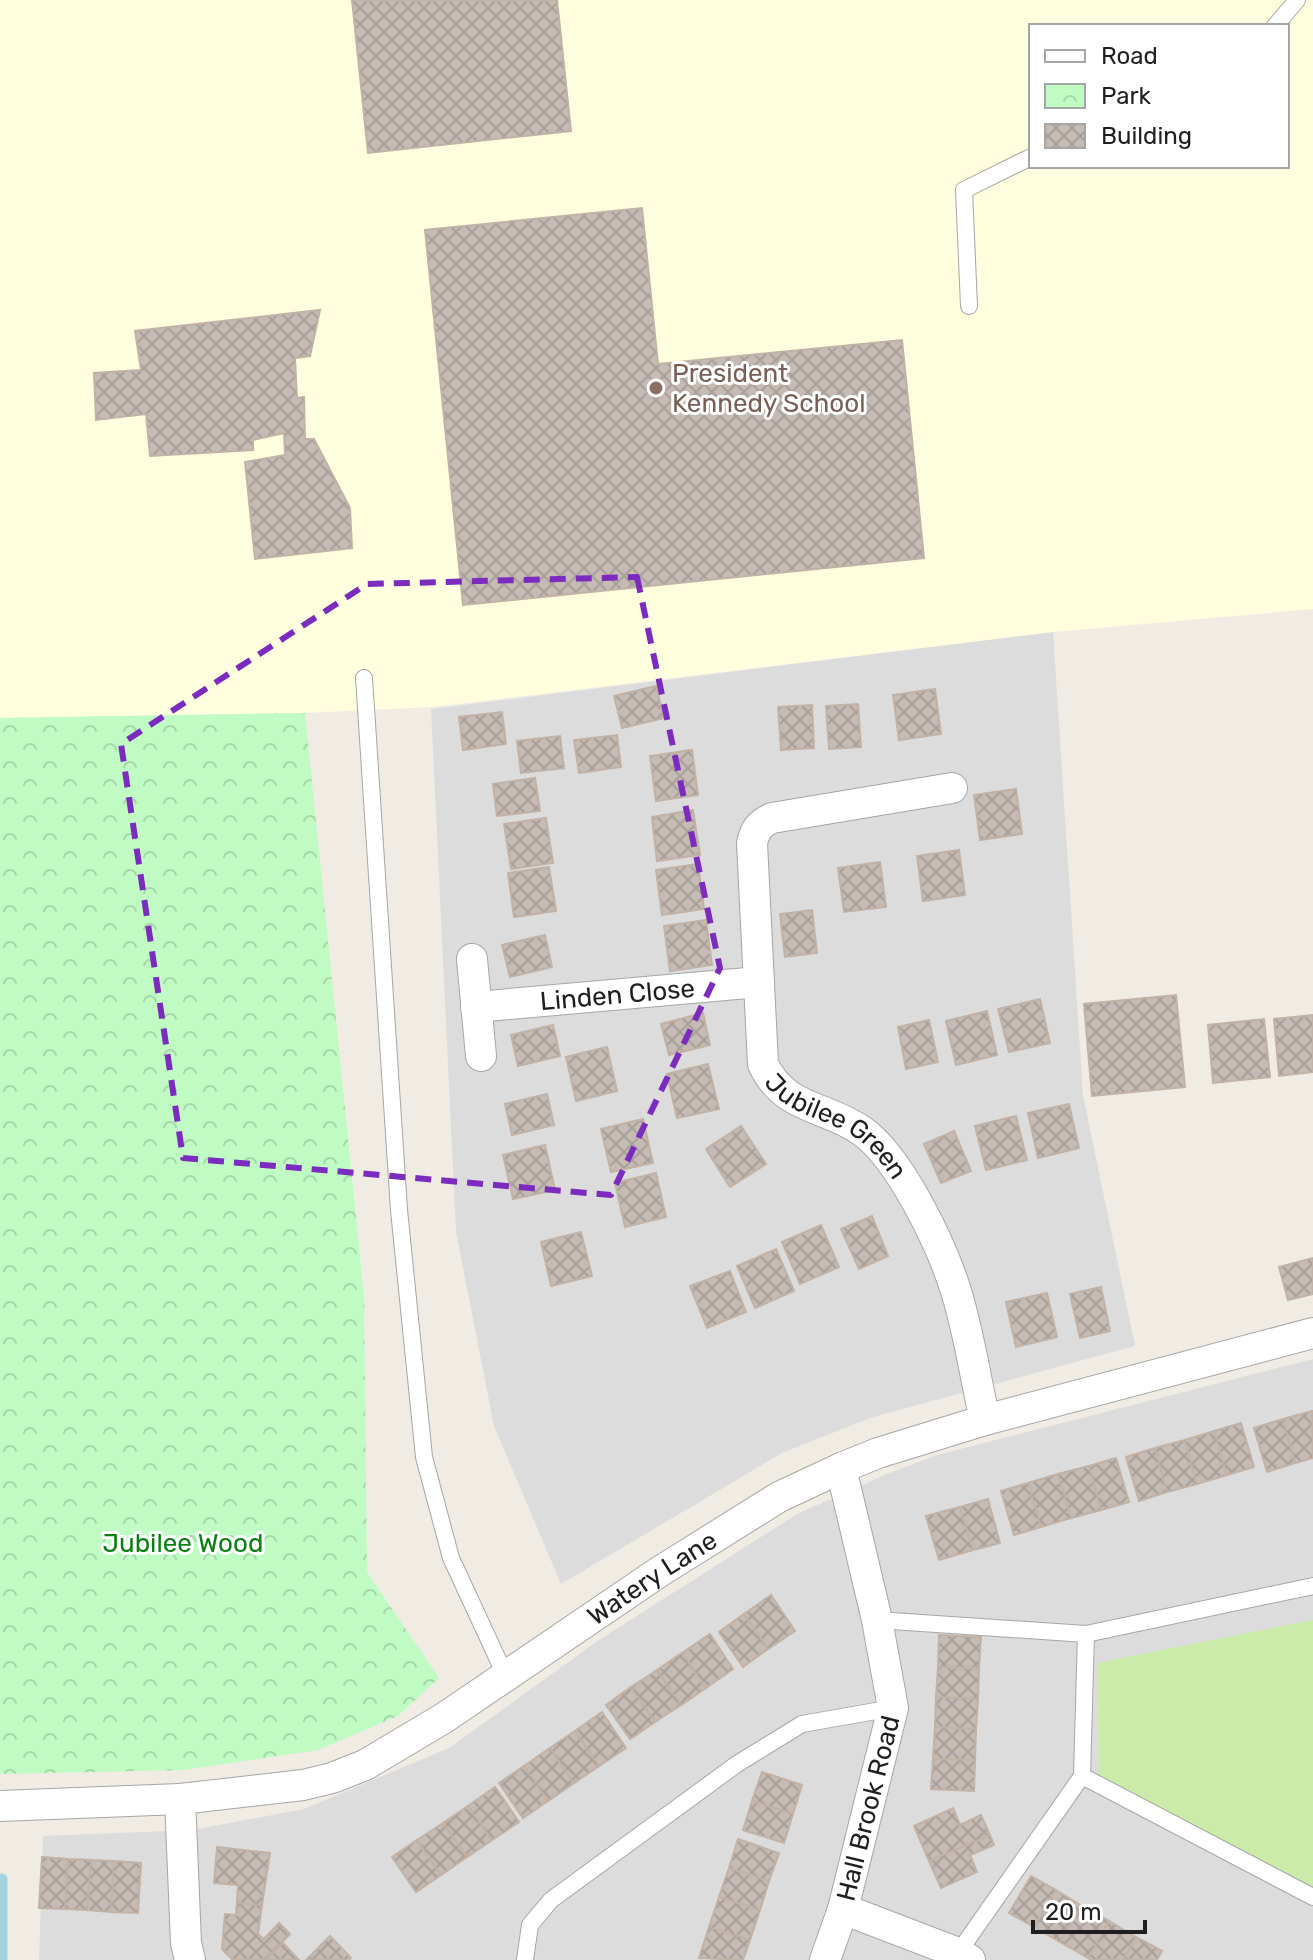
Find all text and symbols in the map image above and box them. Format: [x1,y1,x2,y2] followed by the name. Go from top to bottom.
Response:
[1029,24,1289,168] legend
[1101,42,1158,70] text: Road
[1101,82,1152,110] text: Park
[1101,122,1192,150] text: Building
[672,358,866,419] place label: President Kennedy School
[647,379,665,397] marker: President Kennedy School
[539,972,696,1017] street label: Linden Close
[758,1067,914,1185] street label: Jubilee Green
[581,1524,723,1632] street label: Watery Lane
[103,1528,263,1559] park label: Jubilee Wood
[830,1712,906,1904] street label: Hall Brook Road
[1033,1884,1145,1934] scale bar
[1045,1898,1102,1926] text: 20 m

